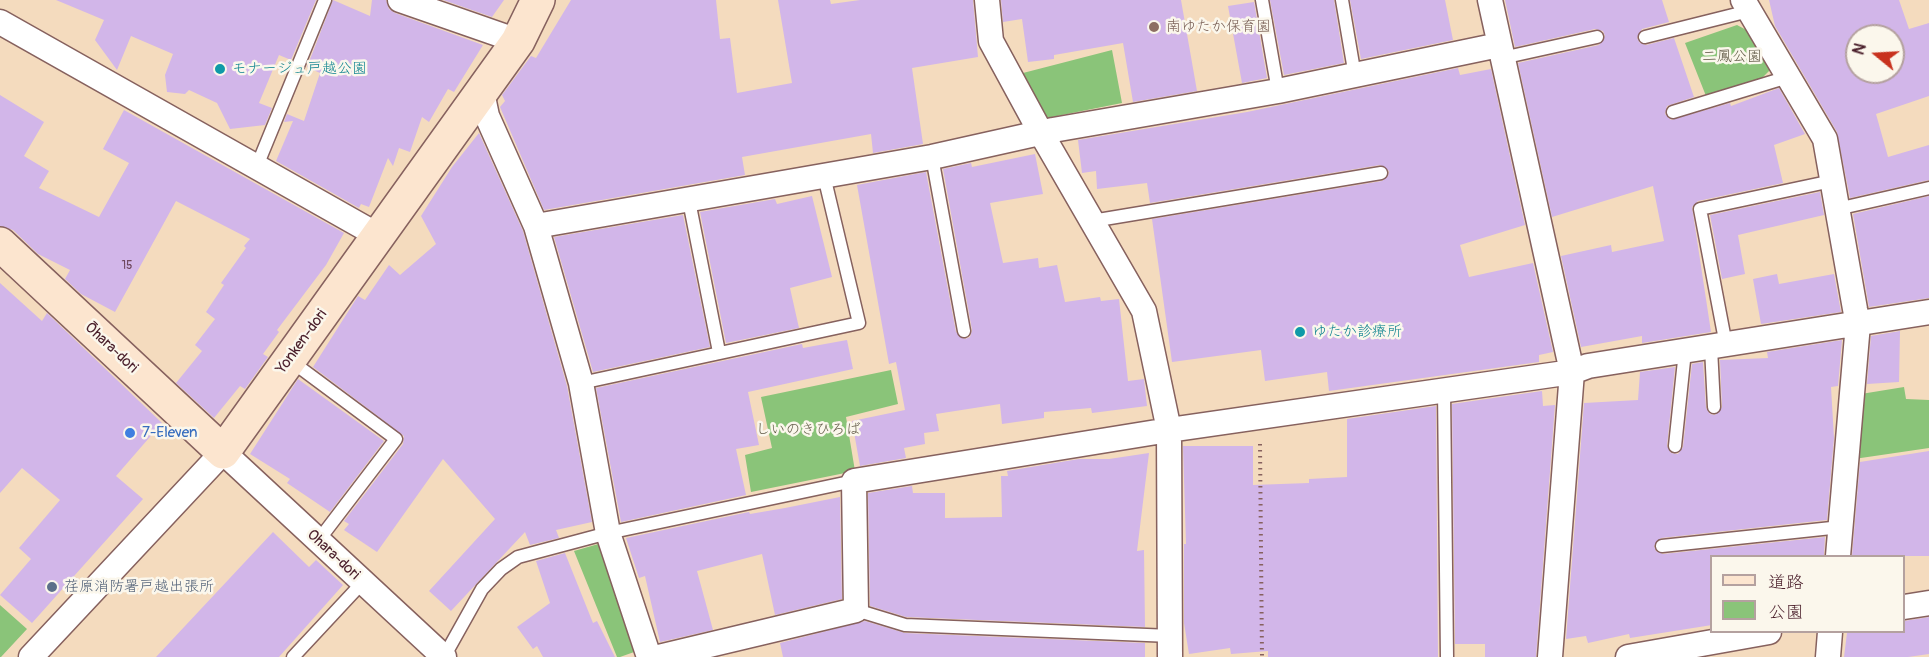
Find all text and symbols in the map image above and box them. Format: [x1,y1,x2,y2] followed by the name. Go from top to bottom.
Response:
[1166,18,1271,36] place label: 南ゆたか保育園
[1147,20,1161,34] marker: 南ゆたか保育園
[1845,24,1905,84] north arrow
[1849,41,1871,57] text: N
[1702,48,1762,66] park label: 二鳳公園
[232,60,367,78] place label: モナージュ戸越公園
[213,62,227,76] marker: モナージュ戸越公園
[121,259,133,273] house number: 15
[273,306,331,378] street label: Yonken-dori
[81,319,141,377] street label: Ōhara-dori
[1312,323,1402,341] place label: ゆたか診療所
[1293,325,1307,339] marker: ゆたか診療所
[756,421,860,439] park label: しいのきひろば
[142,424,197,442] place label: 7-Eleven
[123,426,137,440] marker: 7-Eleven
[303,526,363,584] street label: Ohara-dori
[1710,555,1905,633] legend
[1768,571,1804,594] text: 道路
[64,578,214,596] place label: 荏原消防署戸越出張所
[45,580,59,594] marker: 荏原消防署戸越出張所
[1768,601,1804,624] text: 公園

